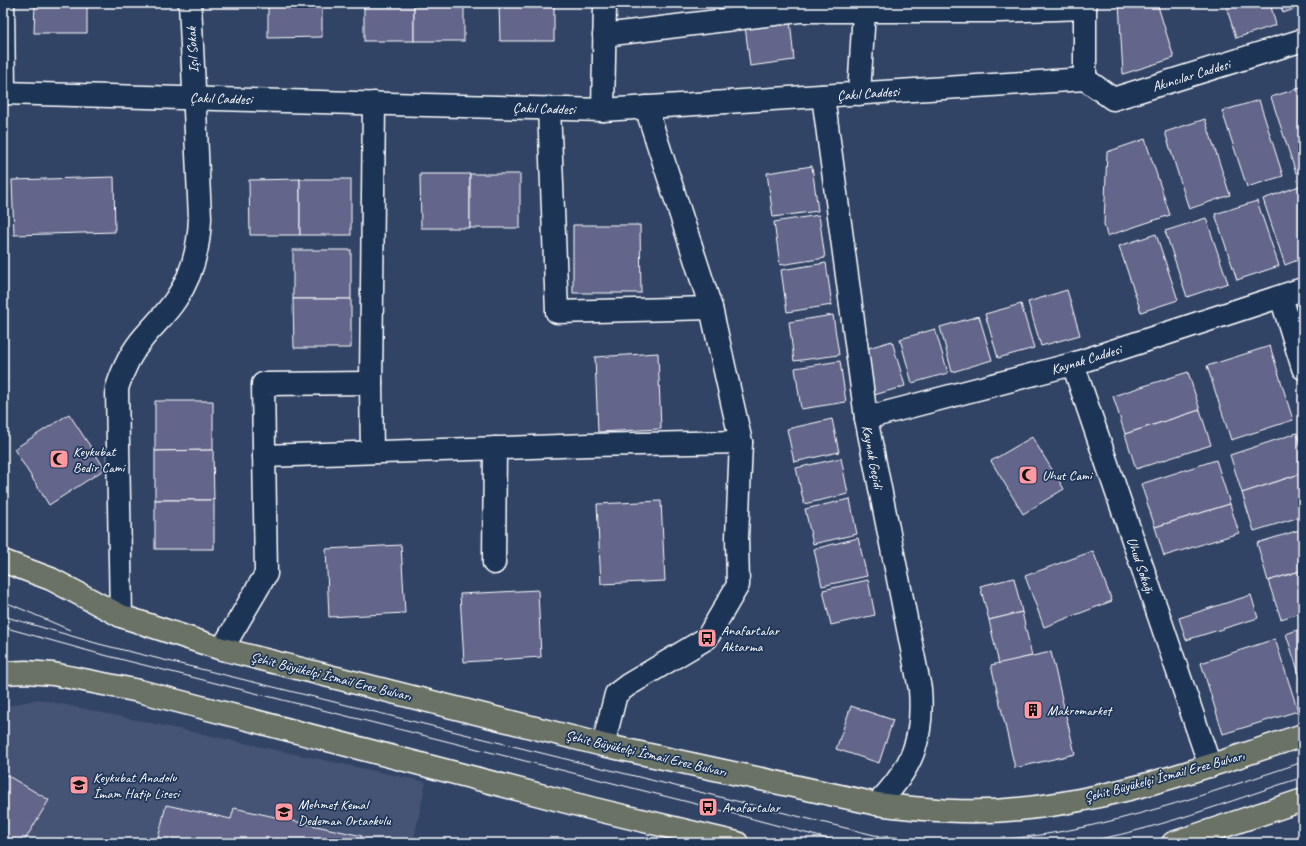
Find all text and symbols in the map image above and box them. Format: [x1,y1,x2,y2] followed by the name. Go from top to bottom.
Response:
[183,26,202,73] street label: Işıl Sokak
[1150,55,1234,95] street label: Akıncılar Caddesi
[837,83,902,104] street label: Çakıl Caddesi
[190,89,255,108] street label: Çakıl Caddesi
[513,99,578,118] street label: Çakıl Caddesi
[1049,340,1126,378] street label: Kaynak Caddesi
[858,424,887,493] street label: Kaynak Geçidi
[73,443,127,476] place label: Keykubat Bedir Cami
[48,448,70,470] mosque icon: Keykubat Bedir Cami
[1017,464,1039,486] mosque icon: Uhut Cami
[1042,467,1094,484] place label: Uhut Cami
[1123,535,1158,597] street label: Uhud Sokağı
[721,622,780,655] place label: Anafartalar Aktarma
[696,627,718,649] bus stop icon: Anafartalar Aktarma
[249,648,414,705] street label: Şehit Büyükelçi İsmail Erez Bulvarı
[1022,699,1044,721] building icon: Makromarket
[1047,702,1114,719] place label: Makromarket
[564,727,730,781] street label: Şehit Büyükelçi İsmail Erez Bulvarı
[1082,747,1247,806] street label: Şehit Büyükelçi İsmail Erez Bulvarı
[93,769,182,802] place label: Keykubat Anadolu İmam Hatip Lisesi
[68,774,90,796] school or university icon: Keykubat Anadolu İmam Hatip Lisesi
[298,796,391,829] place label: Mehmet Kemal Dedeman Ortaokulu
[697,796,719,818] bus stop icon: Anafartalar
[722,799,781,816] place label: Anafartalar
[273,801,295,823] school or university icon: Mehmet Kemal Dedeman Ortaokulu

